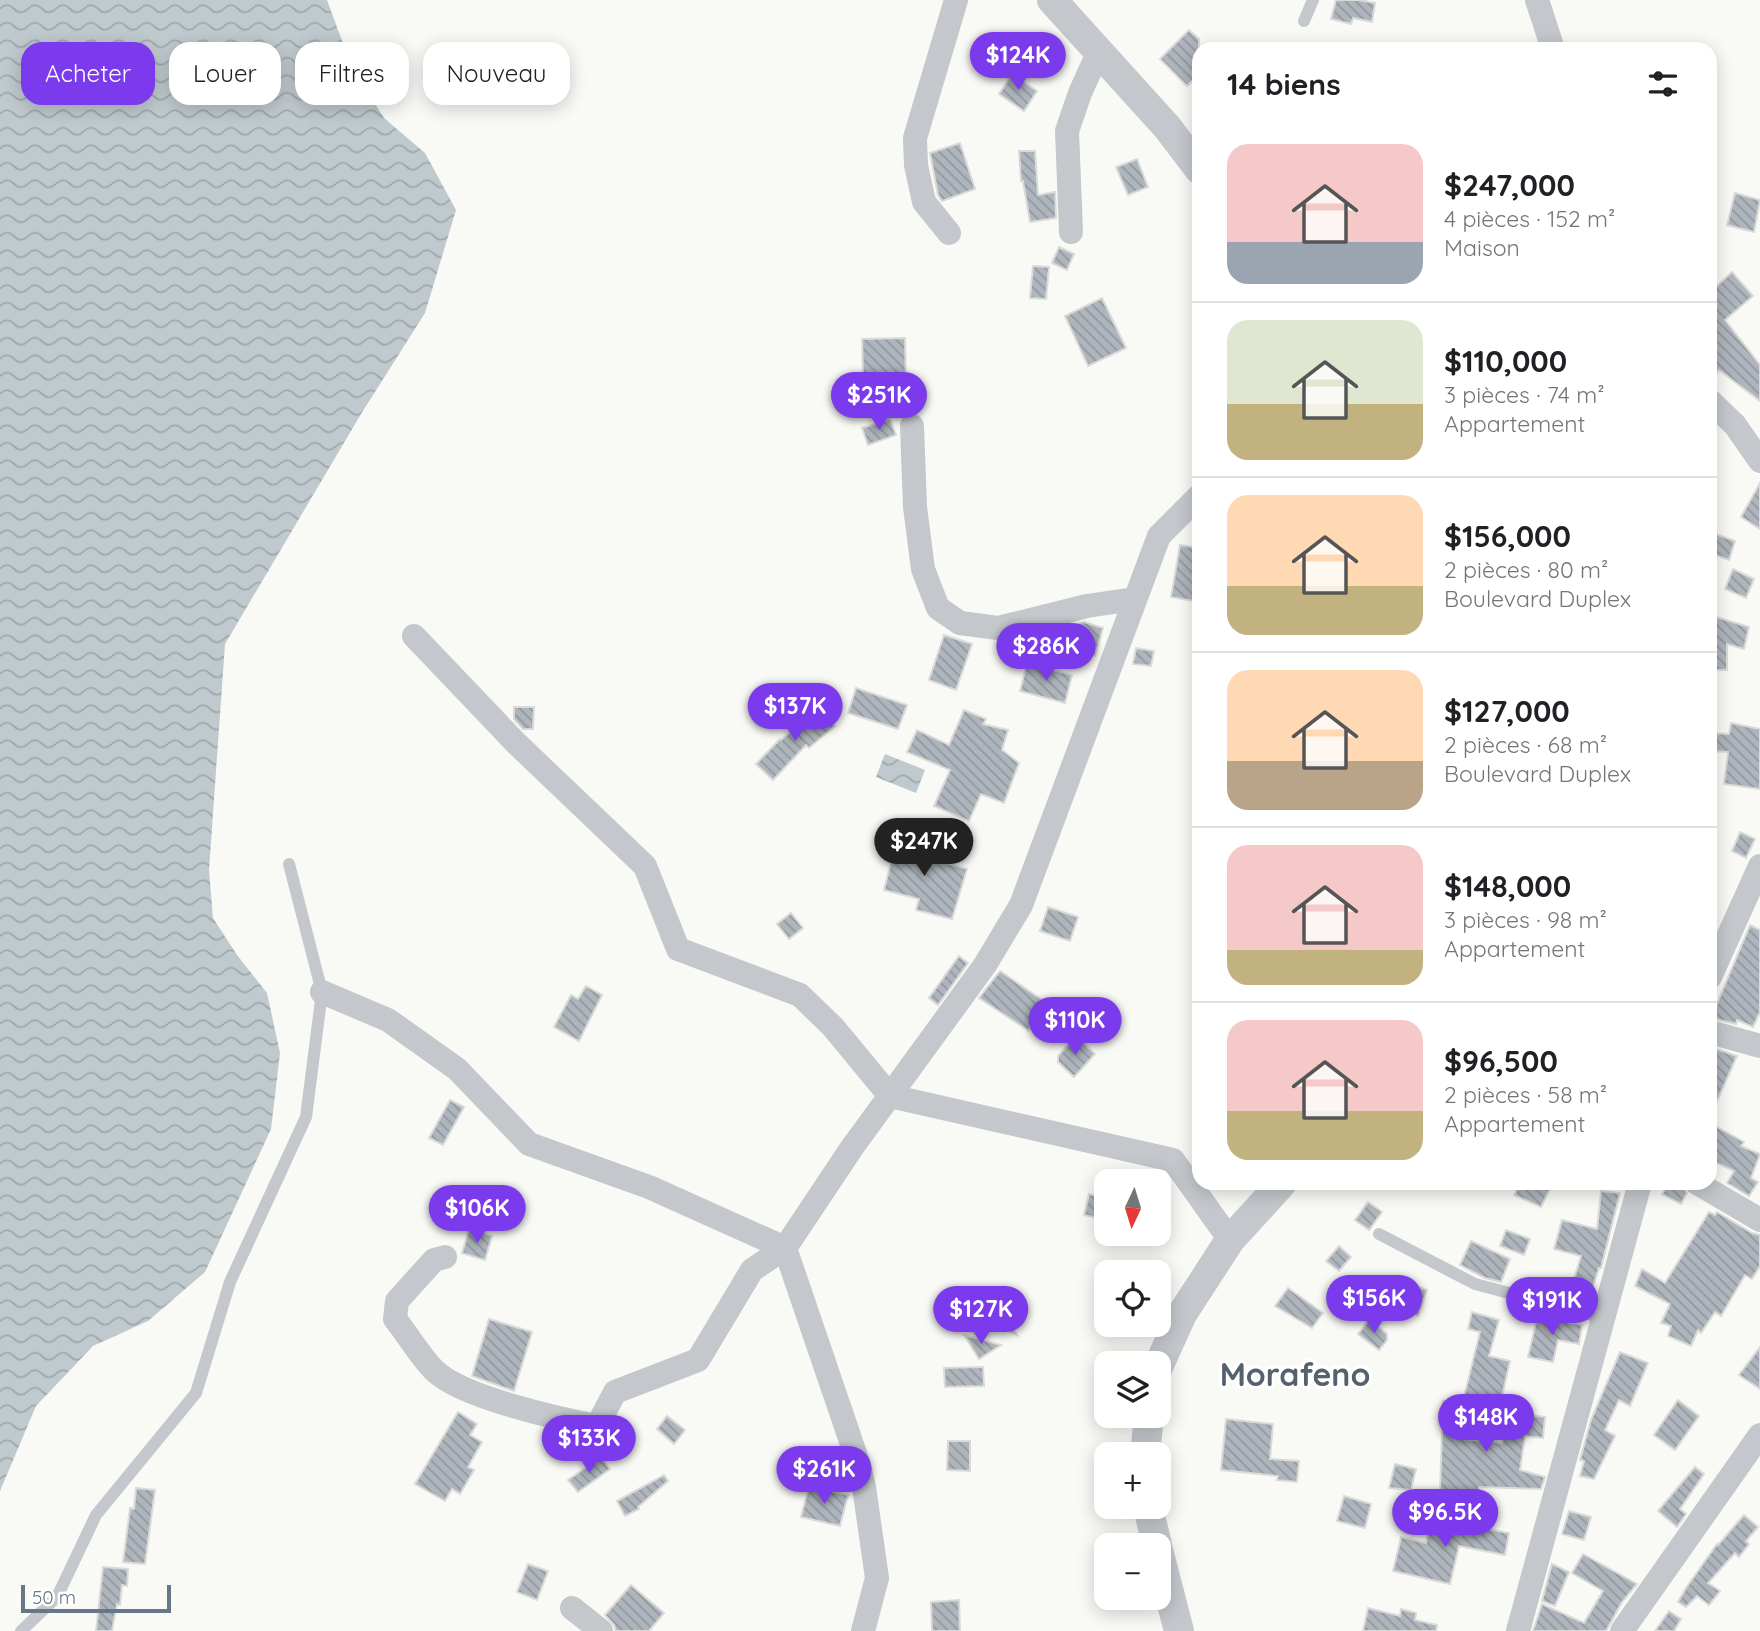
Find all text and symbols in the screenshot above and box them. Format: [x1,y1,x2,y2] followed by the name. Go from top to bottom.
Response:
[969,32,1067,92] pin: $124K
[986,40,1050,69] text: $124K
[21,42,155,105] chip: Acheter
[169,42,281,105] chip: Louer
[295,42,409,105] chip: Filtres
[423,42,570,105] chip: Nouveau
[1227,65,1341,103] text: 14 biens
[1644,65,1682,103] icon: filters
[1444,166,1575,204] text: $247,000
[1283,172,1367,256] icon: home
[1444,204,1615,233] text: 4 pièces · 152 m²
[1444,233,1520,262] text: Maison
[1444,342,1567,380] text: $110,000
[1283,348,1367,432] icon: home
[830,372,928,432] pin: $251K
[847,380,911,409] text: $251K
[1444,380,1604,409] text: 3 pièces · 74 m²
[1444,409,1585,438] text: Appartement
[1444,517,1571,555] text: $156,000
[1283,523,1367,607] icon: home
[1444,555,1608,584] text: 2 pièces · 80 m²
[1444,584,1631,613] text: Boulevard Duplex
[997,624,1095,683] pin: $286K
[1012,631,1080,660] text: $286K
[746,684,844,743] pin: $137K
[764,691,826,720] text: $137K
[1444,692,1570,730] text: $127,000
[1283,698,1367,782] icon: home
[1444,730,1607,759] text: 2 pièces · 68 m²
[1444,759,1631,788] text: Boulevard Duplex
[875,818,973,878] pin: $247K
[890,826,958,855] text: $247K
[1444,867,1571,905] text: $148,000
[1283,873,1367,957] icon: home
[1444,905,1607,934] text: 3 pièces · 98 m²
[1444,934,1585,963] text: Appartement
[1026,998,1124,1057] pin: $110K
[1045,1005,1105,1034] text: $110K
[1444,1042,1558,1080] text: $96,500
[1283,1048,1367,1132] icon: home
[1444,1080,1607,1109] text: 2 pièces · 58 m²
[1444,1109,1585,1138] text: Appartement
[1094,1169,1171,1246] north arrow
[1094,1169,1171,1610] map controls
[428,1186,526,1245] pin: $106K
[445,1193,509,1222] text: $106K
[1094,1260,1171,1337] button: locate
[1325,1276,1423,1335] pin: $156K
[1503,1278,1601,1337] pin: $191K
[1342,1283,1406,1312] text: $156K
[1522,1285,1582,1314] text: $191K
[932,1286,1030,1346] pin: $127K
[949,1294,1013,1323] text: $127K
[1094,1351,1171,1428] button: layers
[1220,1354,1370,1394] district label: Morafeno
[1437,1394,1535,1454] pin: $148K
[1454,1402,1518,1431] text: $148K
[540,1416,638,1475] pin: $133K
[558,1423,620,1452] text: $133K
[1094,1442,1171,1519] button: +
[775,1446,873,1506] pin: $261K
[792,1454,856,1483] text: $261K
[1388,1490,1502,1549] pin: $96.5K
[1408,1497,1482,1526] text: $96.5K
[1094,1533,1171,1610] button: −
[21,1582,172,1614] scale bar
[32,1585,76,1609] text: 50 m

